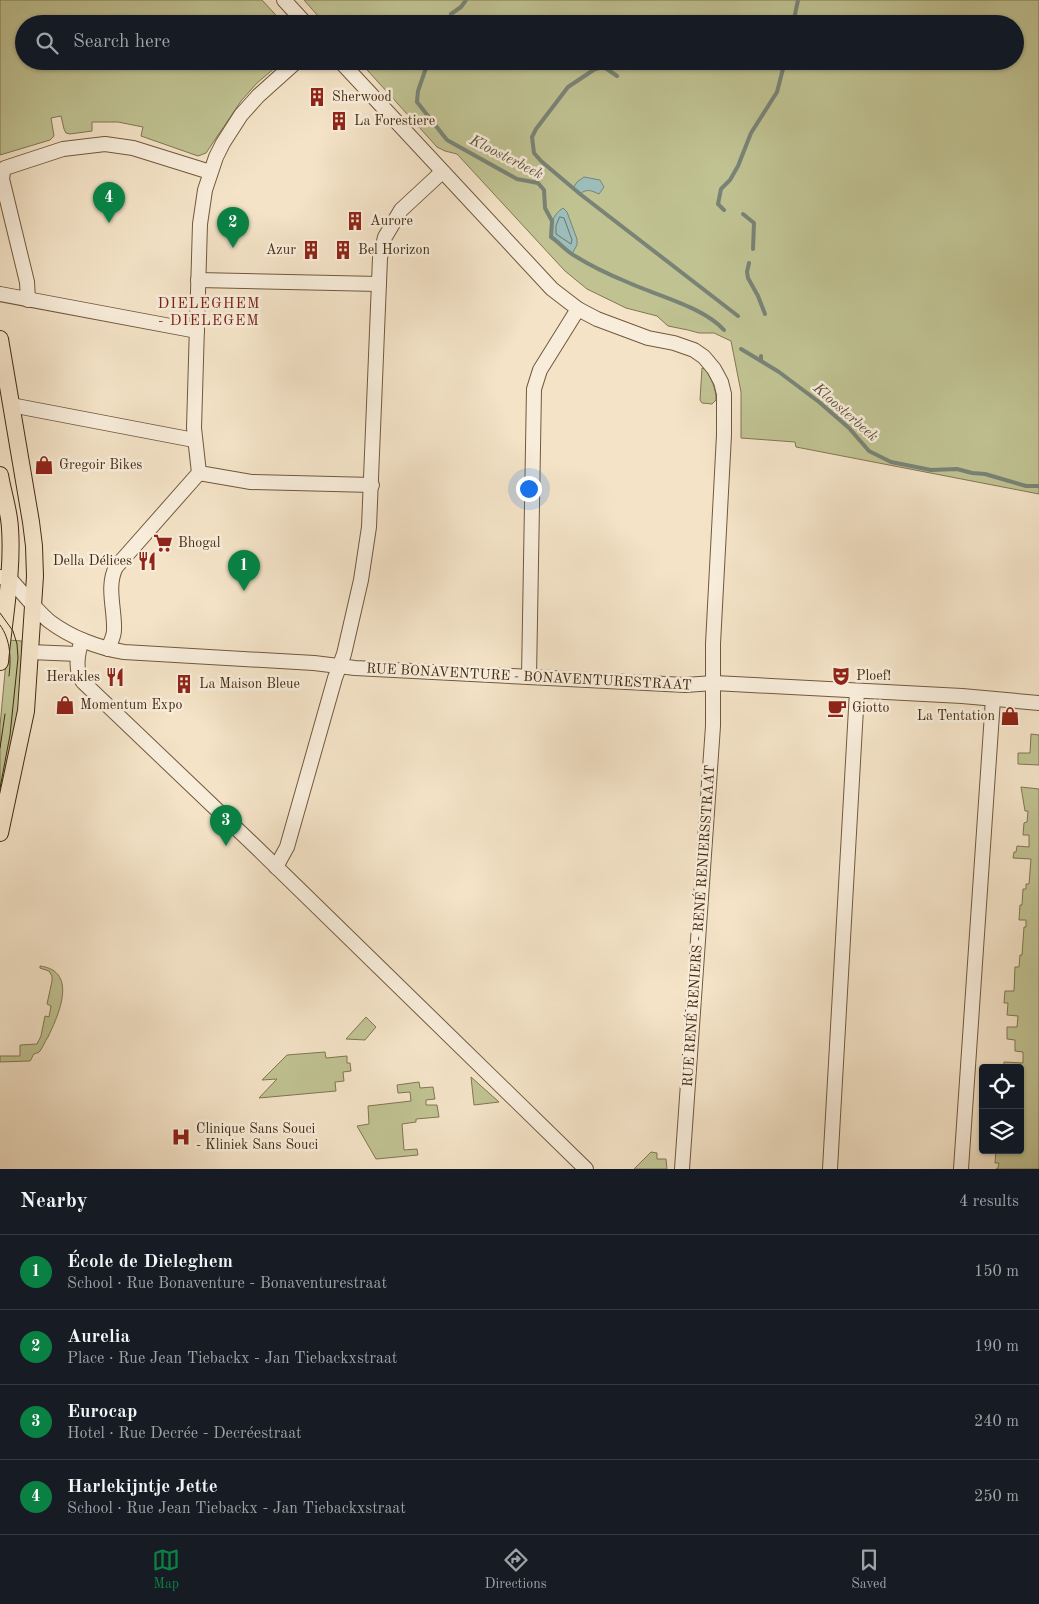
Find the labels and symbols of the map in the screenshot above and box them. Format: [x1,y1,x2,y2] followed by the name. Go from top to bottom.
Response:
[306,86,328,108] building icon: Sherwood
[332,90,392,104] place label: Sherwood
[328,110,350,132] building icon: La Forestiere
[354,114,435,128] place label: La Forestiere
[466,133,545,183] water label: Kloosterbeek
[93,182,125,223] pin: 4
[217,207,249,248] pin: 2
[344,210,366,232] building icon: Aurore
[370,214,413,228] place label: Aurore
[300,239,322,261] building icon: Azur
[332,239,354,261] building icon: Bel Horizon
[266,243,296,257] place label: Azur
[358,243,430,257] place label: Bel Horizon
[158,297,260,329] district label: DIELEGHEM - DIELEGEM
[809,380,880,445] water label: Kloosterbeek
[33,454,55,476] shop icon: Gregoir Bikes
[59,458,142,472] place label: Gregoir Bikes
[516,476,542,502] your location
[152,532,174,554] supermarket icon: Bhogal
[178,536,221,550] place label: Bhogal
[136,550,158,572] restaurant icon: Della Délices
[228,550,260,591] pin: 1
[53,554,132,568] place label: Della Délices
[366,661,692,693] street label: RUE BONAVENTURE - BONAVENTURESTRAAT
[830,665,852,687] theatre icon: Ploef!
[104,666,126,688] restaurant icon: Herakles
[856,669,891,683] place label: Ploef!
[46,670,100,684] place label: Herakles
[173,673,195,695] building icon: La Maison Bleue
[199,677,300,691] place label: La Maison Bleue
[54,694,76,716] shop icon: Momentum Expo
[826,697,848,719] cafe icon: Giotto
[80,698,182,712] place label: Momentum Expo
[852,701,890,715] place label: Giotto
[999,705,1021,727] shop icon: La Tentation
[917,709,995,723] place label: La Tentation
[678,764,717,1087] street label: RUE RENÉ RENIERS - RENÉ RENIERSSTRAAT
[210,805,242,846] pin: 3
[196,1122,319,1152] place label: Clinique Sans Souci - Kliniek Sans Souci
[170,1126,192,1148] hospital icon: Clinique Sans Souci - Kliniek Sans Souci

